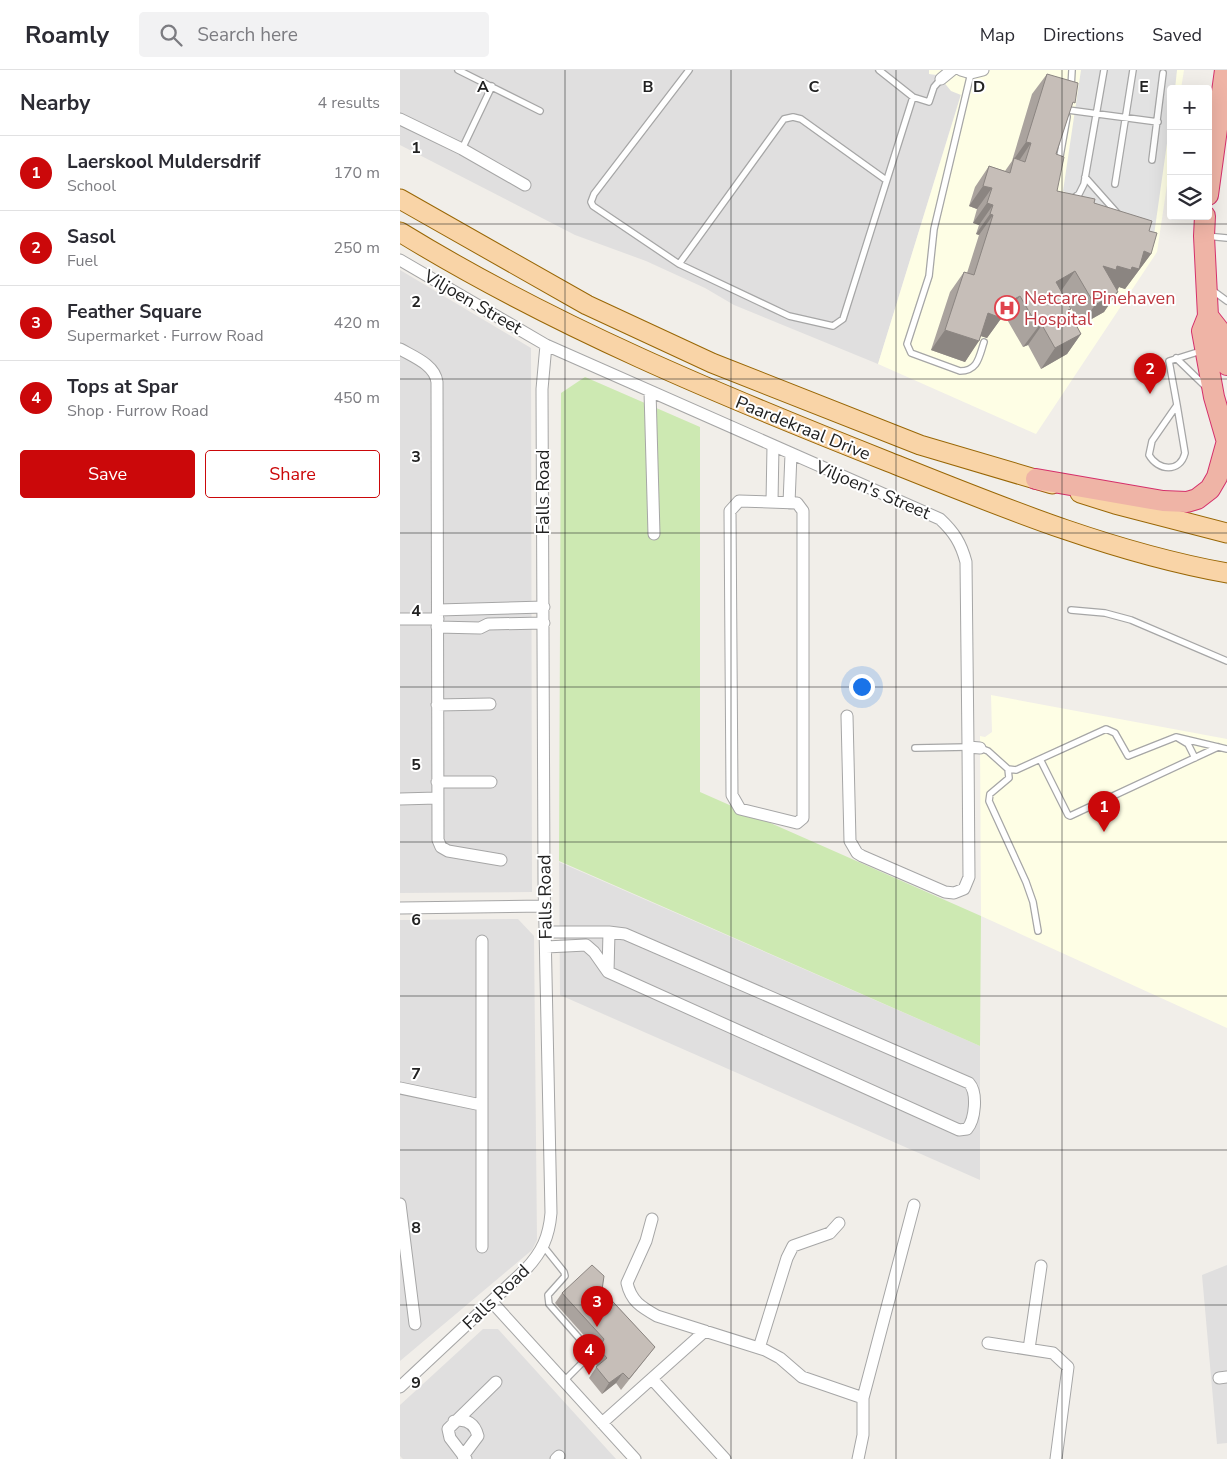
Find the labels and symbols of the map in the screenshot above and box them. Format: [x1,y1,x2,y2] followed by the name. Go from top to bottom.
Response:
[477,76,489,98] text: A
[642,76,654,98] text: B
[809,76,820,98] text: C
[973,76,985,98] text: D
[1139,76,1149,98] text: E
[411,137,421,159] text: 1
[419,264,527,340] street label: Viljoen Street
[1024,286,1175,331] place label: Netcare Pinehaven Hospital
[411,291,421,313] text: 2
[994,295,1020,321] hospital icon: Netcare Pinehaven Hospital
[1134,353,1166,394] pin: 2
[732,390,874,466] street label: Paardekraal Drive
[411,446,421,468] text: 3
[531,450,555,534] street label: Falls Road
[811,455,935,525] street label: Viljoen's Street
[411,600,421,622] text: 4
[849,674,875,700] your location
[411,754,421,776] text: 5
[1088,791,1120,832] pin: 1
[532,854,558,940] street label: Falls Road
[411,909,421,931] text: 6
[411,1063,421,1085] text: 7
[411,1217,421,1239] text: 8
[457,1259,535,1335] street label: Falls Road
[581,1286,613,1327] pin: 3
[573,1334,605,1375] pin: 4
[411,1372,421,1394] text: 9

